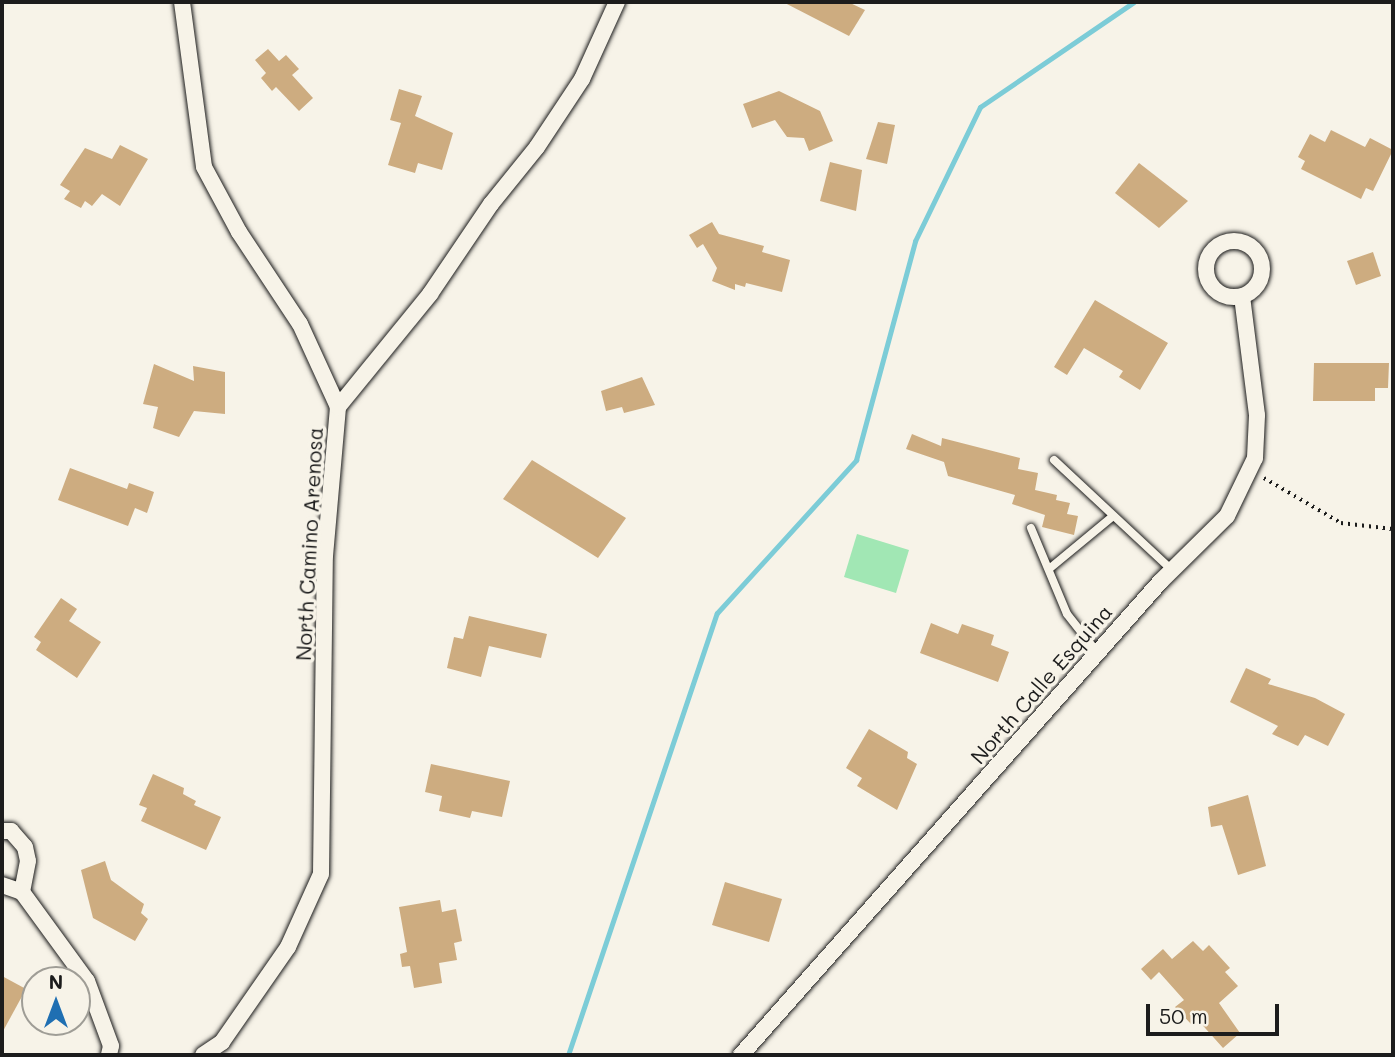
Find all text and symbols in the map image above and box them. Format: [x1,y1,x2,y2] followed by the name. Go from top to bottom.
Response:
[290,427,328,661] street label: North Camino Arenosa
[965,599,1117,769] street label: North Calle Esquina
[21,966,91,1036] north arrow
[49,969,63,994] text: N
[1150,990,1283,1034] scale bar
[1159,1002,1208,1029] text: 50 m

